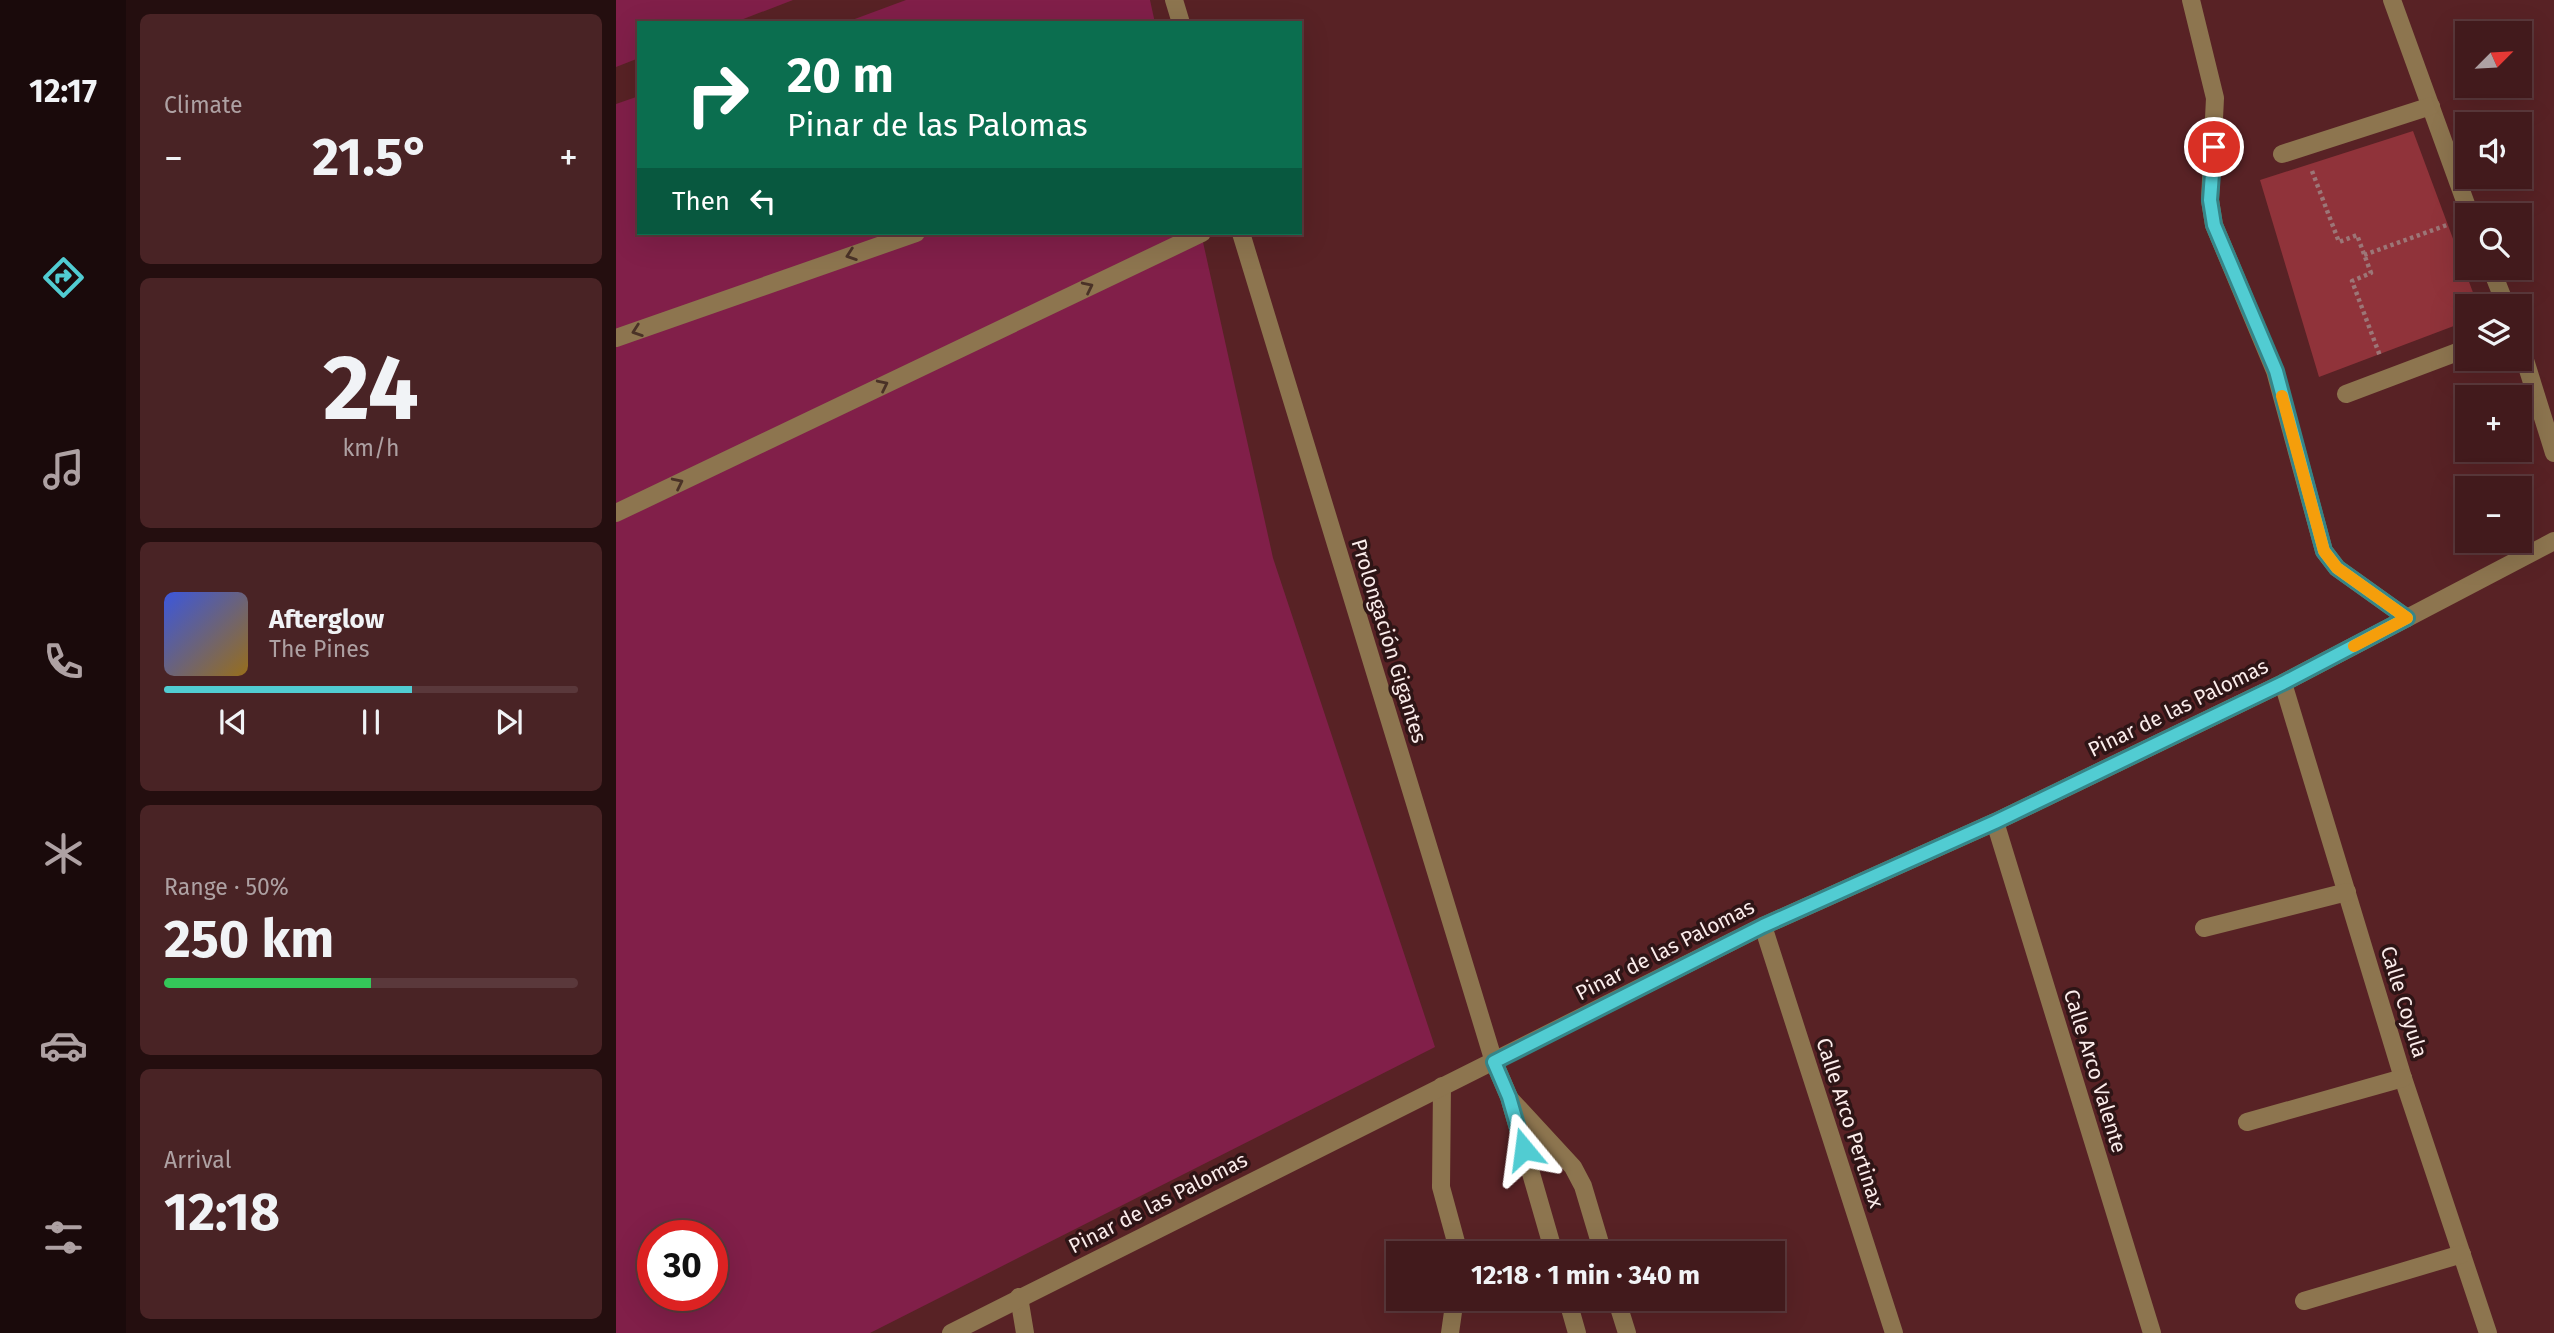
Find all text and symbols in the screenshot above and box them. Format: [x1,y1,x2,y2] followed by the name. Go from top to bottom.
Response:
[2455,21,2532,98] north arrow
[2455,21,2532,553] map controls
[787,46,894,105] text: 20 m
[672,49,763,140] icon: right
[29,72,97,110] text: 12:17
[164,91,243,119] text: Climate
[787,106,1088,144] text: Pinar de las Palomas
[2455,112,2532,189] button: sound
[2184,117,2244,177] pin
[312,126,430,189] text: 21.5°
[2195,128,2233,166] icon: arrive
[164,135,183,181] text: −
[559,135,578,181] text: +
[744,182,782,220] icon: left
[672,186,730,217] text: Then
[2455,203,2532,280] button: search
[846,247,858,261] one-way arrow
[39,253,88,302] icon: directions
[1081,281,1093,295] one-way arrow
[2455,294,2532,371] button: layers
[631,323,643,337] one-way arrow
[323,334,419,443] text: 24
[876,379,888,393] one-way arrow
[2455,385,2532,462] button: +
[343,434,399,462] text: km/h
[39,445,88,494] icon: music
[2455,476,2532,553] button: −
[671,478,683,492] one-way arrow
[1346,536,1432,746] street label: Prolongación Gigantes
[269,604,384,635] text: Afterglow
[269,635,370,663] text: The Pines
[39,637,88,686] icon: phone
[2084,653,2273,763] street label: Pinar de las Palomas
[214,703,252,741] icon: previous
[352,703,390,741] icon: pause
[490,703,528,741] icon: next
[39,829,88,878] icon: climate
[164,873,289,901] text: Range · 50%
[1571,894,1759,1006] street label: Pinar de las Palomas
[164,908,334,971] text: 250 km
[2375,943,2433,1061] street label: Calle Coyula
[2058,986,2132,1156] street label: Calle Arco Valente
[39,1021,88,1070] icon: car
[1810,1035,1890,1212] street label: Calle Arco Pertinax
[1487,1112,1561,1186] position arrow
[164,1146,231,1174] text: Arrival
[1064,1147,1252,1259] street label: Pinar de las Palomas
[164,1181,280,1244] text: 12:18
[39,1213,88,1262] icon: filters
[637,1220,728,1311] speed limit sign: 30
[1471,1260,1700,1291] text: 12:18 · 1 min · 340 m

